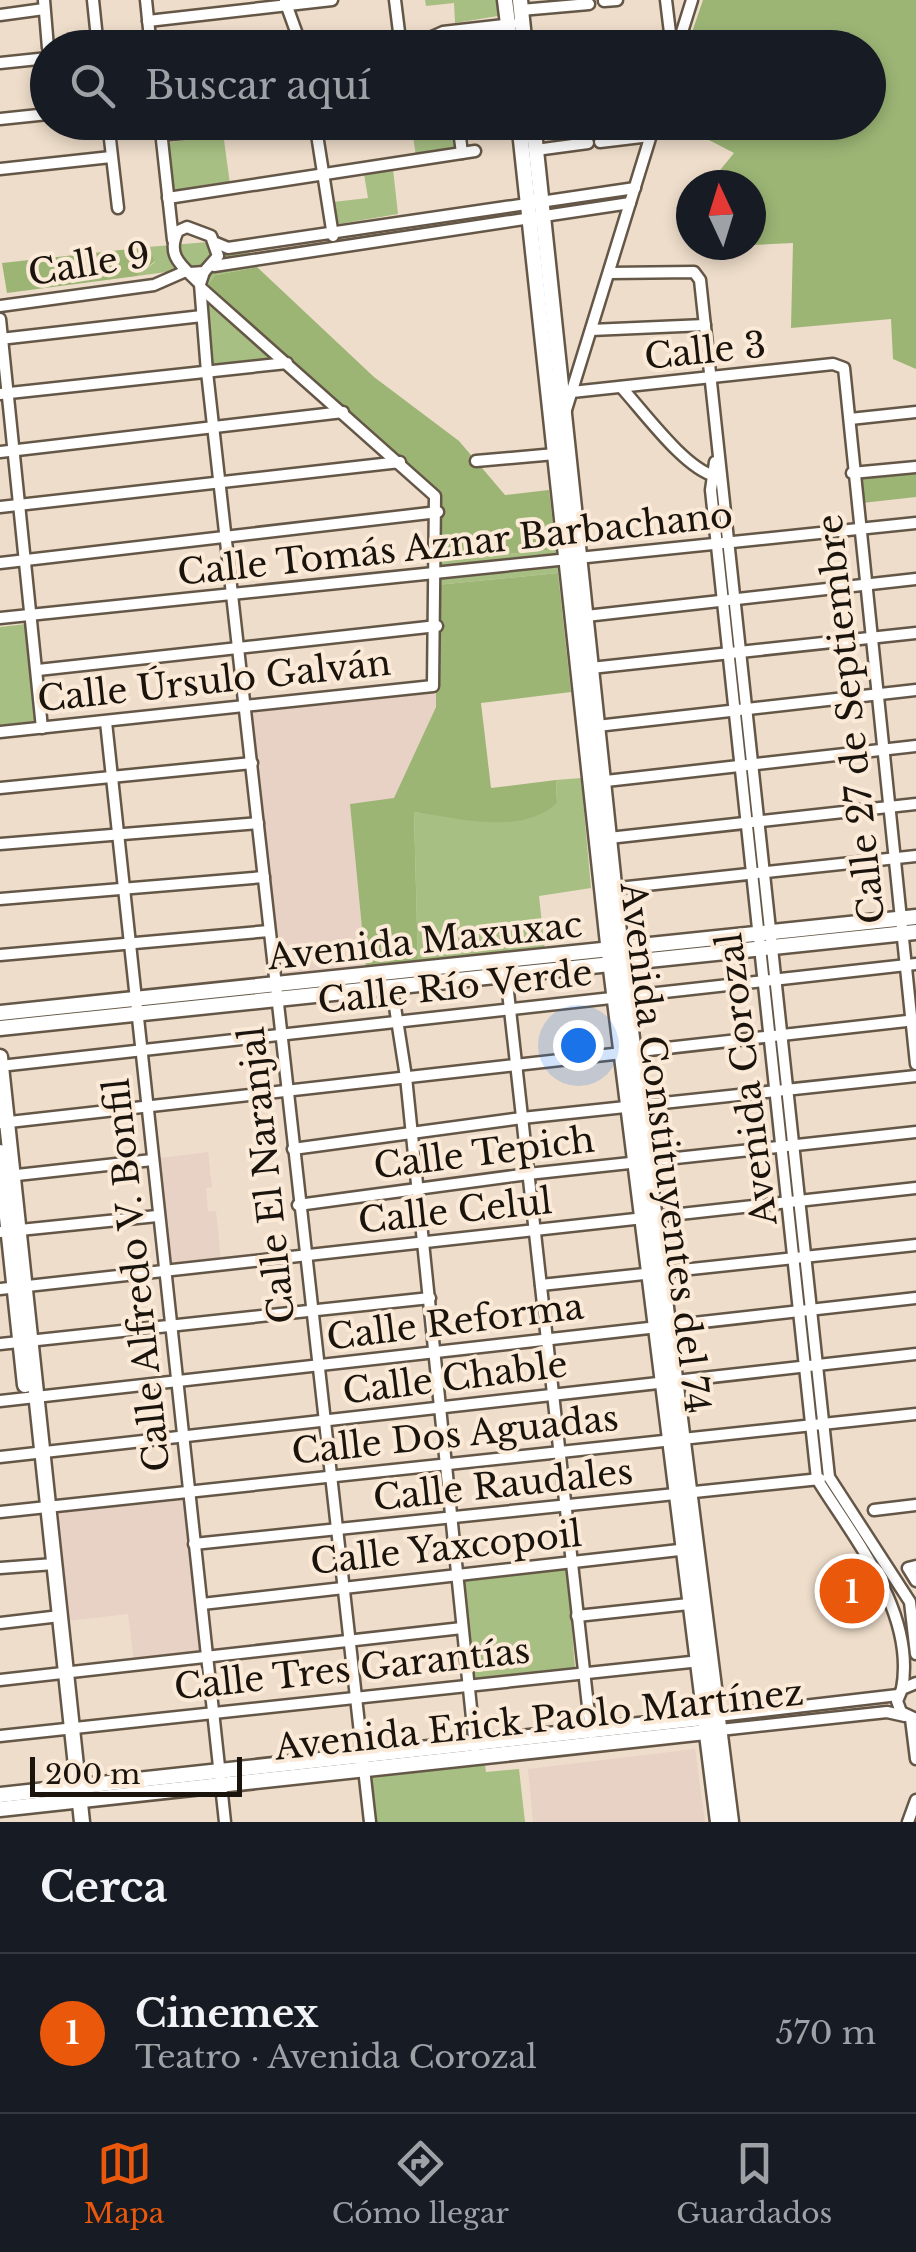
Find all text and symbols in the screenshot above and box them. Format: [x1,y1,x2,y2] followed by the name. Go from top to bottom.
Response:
[30,30,886,140] search box
[65,58,120,113] icon: search
[145,62,370,109] text: Buscar aquí
[676,170,766,260] north arrow
[25,233,153,294] street label: Calle 9
[642,323,768,378] street label: Calle 3
[175,493,735,594] street label: Calle Tomás Aznar Barbachano
[808,512,893,926] street label: Calle 27 de Septiembre
[35,641,393,720] street label: Calle Úrsulo Galván
[611,879,719,1416] street label: Avenida Constituyentes del 74
[264,903,584,979] street label: Avenida Maxuxac
[707,930,786,1229] street label: Avenida Corozal
[316,951,594,1022] street label: Calle Río Verde
[553,1020,604,1071] your location
[230,1024,303,1326] street label: Calle El Naranjal
[94,1076,179,1474] street label: Calle Alfredo V. Bonfil
[371,1118,597,1187] street label: Calle Tepich
[356,1179,554,1242] street label: Calle Celul
[324,1284,586,1359] street label: Calle Reforma
[340,1342,570,1413] street label: Calle Chable
[289,1396,620,1473] street label: Calle Dos Aguadas
[371,1449,635,1520] street label: Calle Raudales
[308,1512,584,1583] street label: Calle Yaxcopoil
[820,1554,884,1628] pin: 1
[172,1628,532,1709] street label: Calle Tres Garantías
[271,1670,806,1769] street label: Avenida Erick Paolo Martínez
[30,1752,242,1796] scale bar
[45,1757,140,1792] text: 200 m
[40,1861,168,1913] text: Cerca
[135,1990,318,2037] text: Cinemex
[66,2013,79,2053] text: 1
[775,2013,876,2053] text: 570 m
[135,2037,537,2077] text: Teatro · Avenida Corozal
[84,2136,164,2231] tab: Mapa
[332,2136,509,2231] tab: Cómo llegar
[676,2136,832,2231] tab: Guardados

